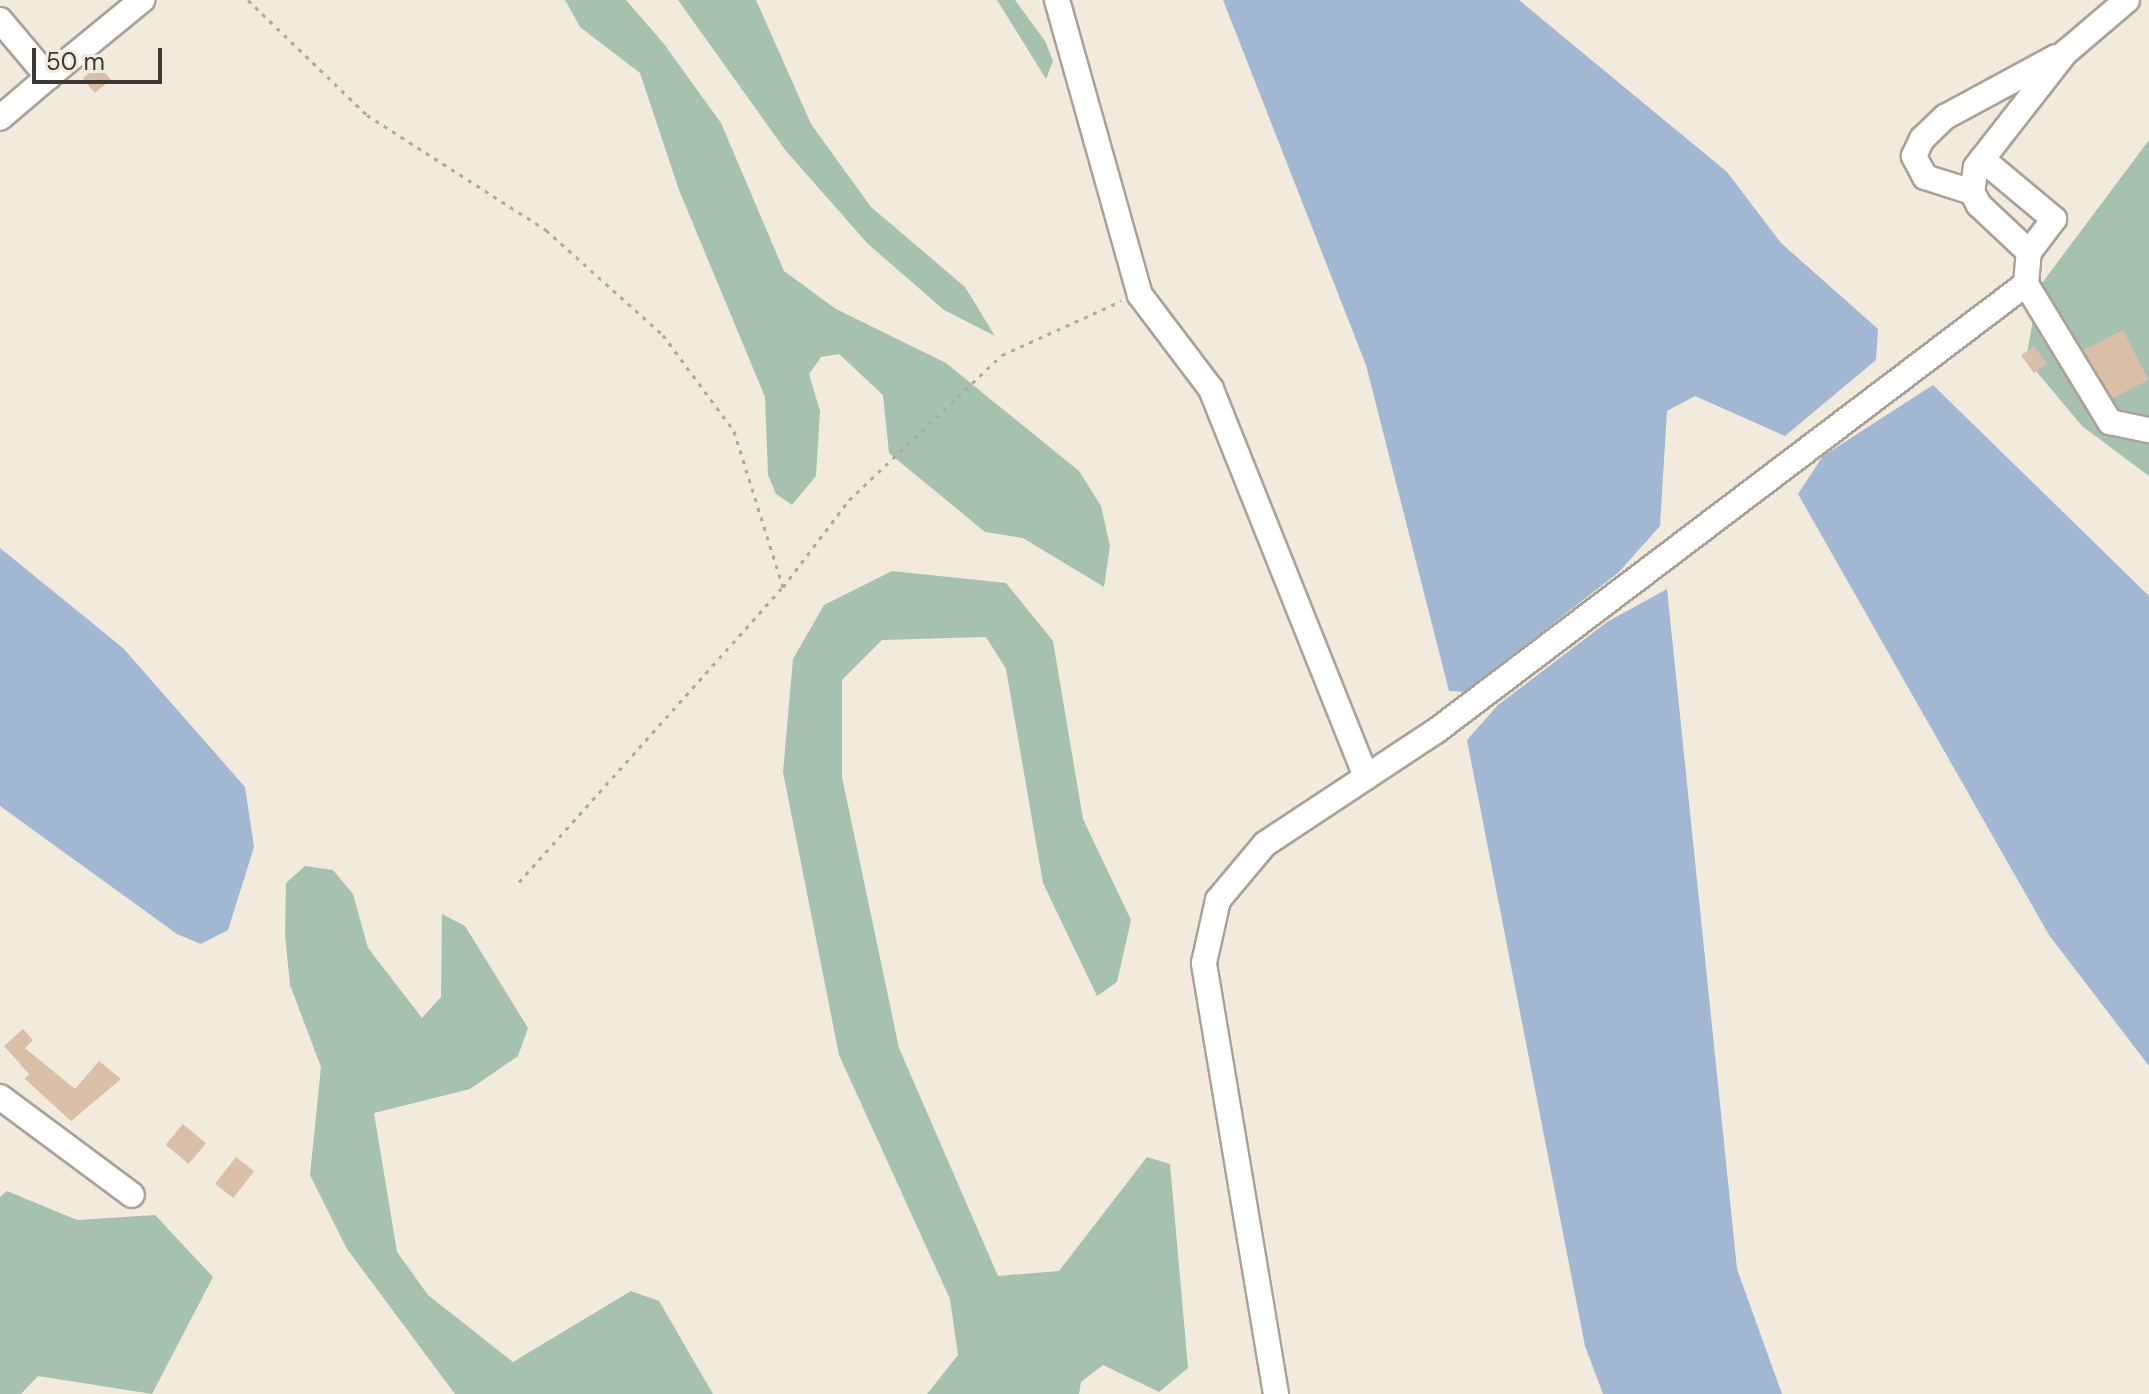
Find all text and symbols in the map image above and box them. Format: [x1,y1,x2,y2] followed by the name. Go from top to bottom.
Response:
[36,32,166,82] scale bar
[46,46,105,77] text: 50 m

